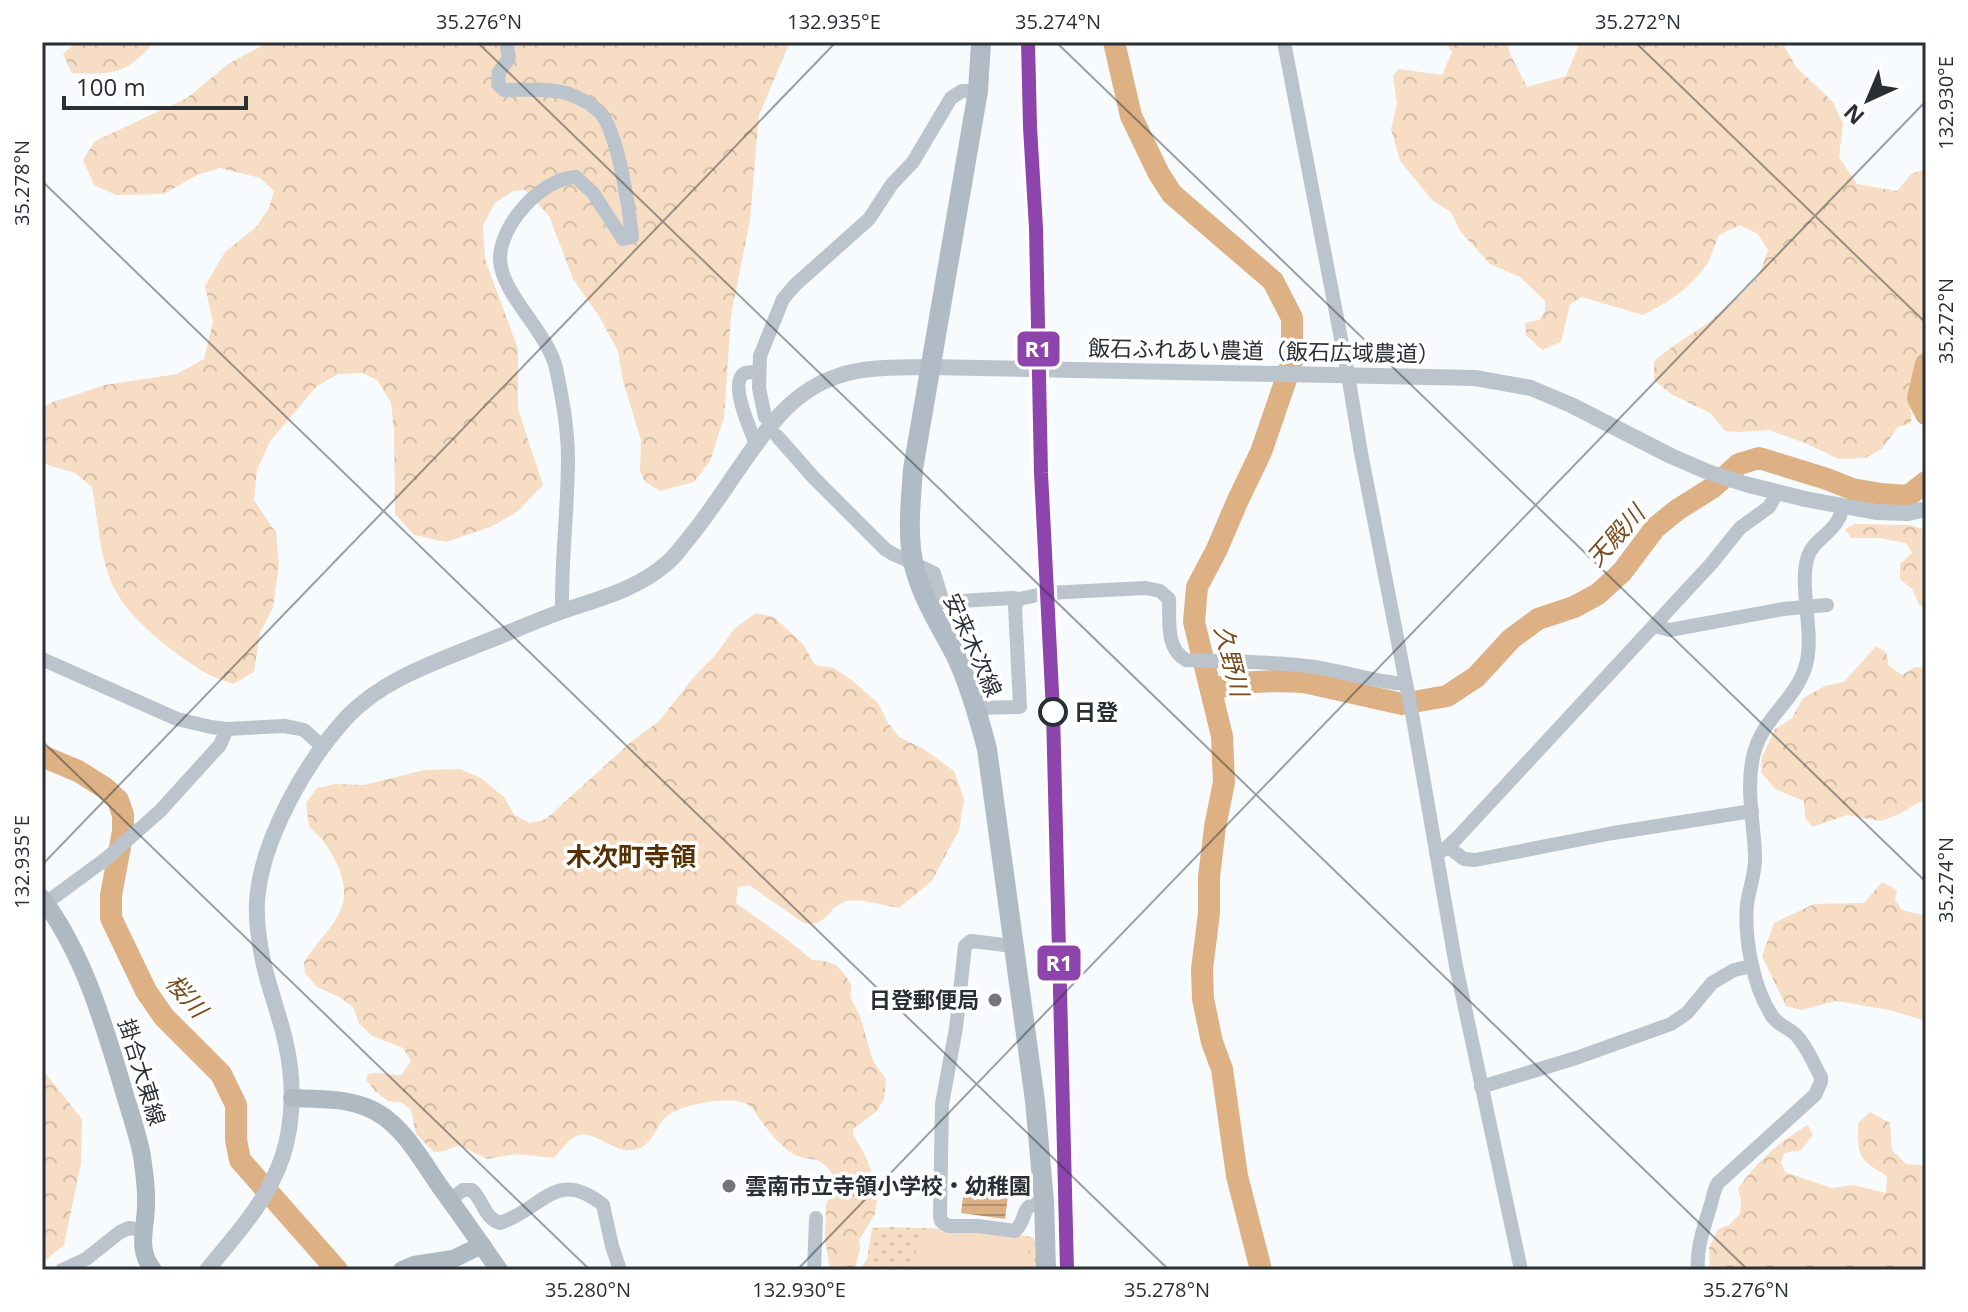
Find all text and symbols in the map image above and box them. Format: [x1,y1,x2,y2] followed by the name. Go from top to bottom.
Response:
[436,8,522,35] text: 35.276°N
[787,8,881,35] text: 132.935°E
[1015,8,1101,35] text: 35.274°N
[1595,8,1681,35] text: 35.272°N
[1932,56,1959,150] text: 132.930°E
[64,60,246,110] scale bar
[1828,60,1908,140] north arrow
[76,70,146,103] text: 100 m
[1837,98,1870,132] text: N
[8,140,35,226] text: 35.278°N
[1932,278,1959,364] text: 35.272°N
[1016,330,1061,368] line badge: R1
[1088,332,1440,368] street label: 飯石ふれあい農道（飯石広域農道）
[1024,333,1052,363] text: R1
[1579,495,1653,573] water label: 天殿川
[938,588,1010,701] street label: 安来木次線
[1208,622,1258,702] water label: 久野川
[1074,696,1118,726] place label: 日登
[1039,698,1067,726] marker: 日登
[8,815,35,909] text: 132.935°E
[1932,837,1959,923] text: 35.274°N
[566,838,696,874] district label: 木次町寺領
[1036,944,1082,982] line badge: R1
[1045,947,1073,977] text: R1
[159,966,217,1026] water label: 桜川
[869,984,979,1014] place label: 日登郵便局
[986,991,1004,1009] marker: 日登郵便局
[113,1015,173,1129] street label: 掛合大東線
[745,1170,1031,1200] place label: 雲南市立寺領小学校・幼稚園
[720,1177,738,1195] marker: 雲南市立寺領小学校・幼稚園
[545,1276,631,1303] text: 35.280°N
[752,1276,846,1303] text: 132.930°E
[1124,1276,1210,1303] text: 35.278°N
[1703,1276,1789,1303] text: 35.276°N

